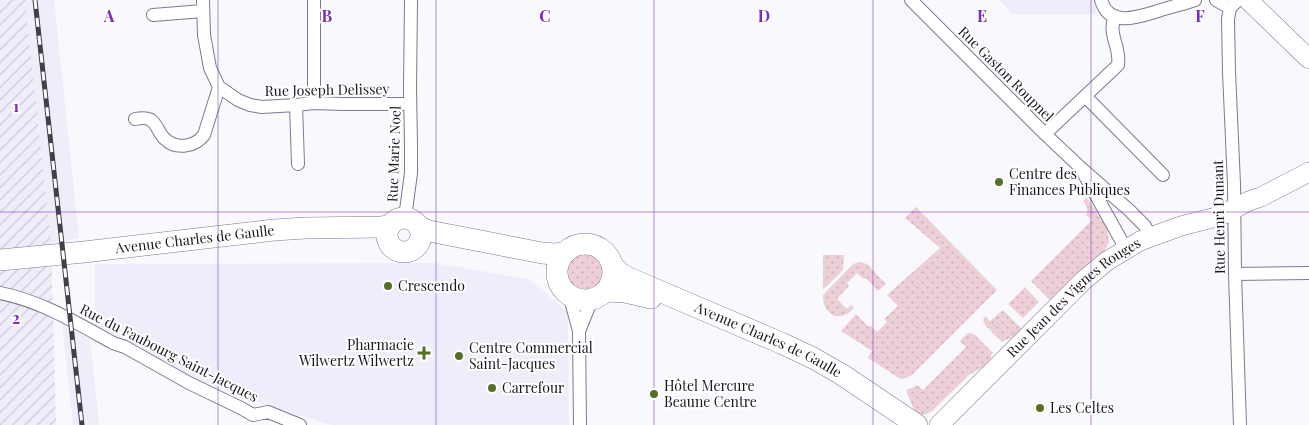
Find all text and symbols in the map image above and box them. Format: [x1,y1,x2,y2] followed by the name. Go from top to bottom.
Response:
[103,5,115,26] text: A
[322,5,333,26] text: B
[539,5,551,26] text: C
[758,5,770,26] text: D
[977,5,987,26] text: E
[1195,5,1205,26] text: F
[954,22,1058,126] street label: Rue Gaston Roupnel
[264,79,390,100] street label: Rue Joseph Delissey
[13,95,19,116] text: 1
[382,106,405,202] street label: Rue Marie Noel
[1208,159,1229,274] street label: Rue Henri Dunant
[1009,164,1130,199] place label: Centre des Finances Publiques
[993,176,1005,188] marker: Centre des Finances Publiques
[113,220,275,257] street label: Avenue Charles de Gaulle
[1002,233,1144,361] street label: Rue Jean des Vignes Rouges
[398,276,465,295] place label: Crescendo
[382,280,394,292] marker: Crescendo
[691,297,845,382] street label: Avenue Charles de Gaulle
[77,299,262,406] street label: Rue du Faubourg Saint-Jacques
[12,307,20,328] text: 2
[298,335,414,370] place label: Pharmacie Wilwertz Wilwertz
[469,338,593,373] place label: Centre Commercial Saint-Jacques
[418,347,430,359] marker: Pharmacie Wilwertz Wilwertz
[453,350,465,362] marker: Centre Commercial Saint-Jacques
[664,376,757,411] place label: Hôtel Mercure Beaune Centre
[502,378,565,397] place label: Carrefour
[486,382,498,394] marker: Carrefour
[648,388,660,400] marker: Hôtel Mercure Beaune Centre
[1050,398,1114,417] place label: Les Celtes
[1034,402,1046,414] marker: Les Celtes

